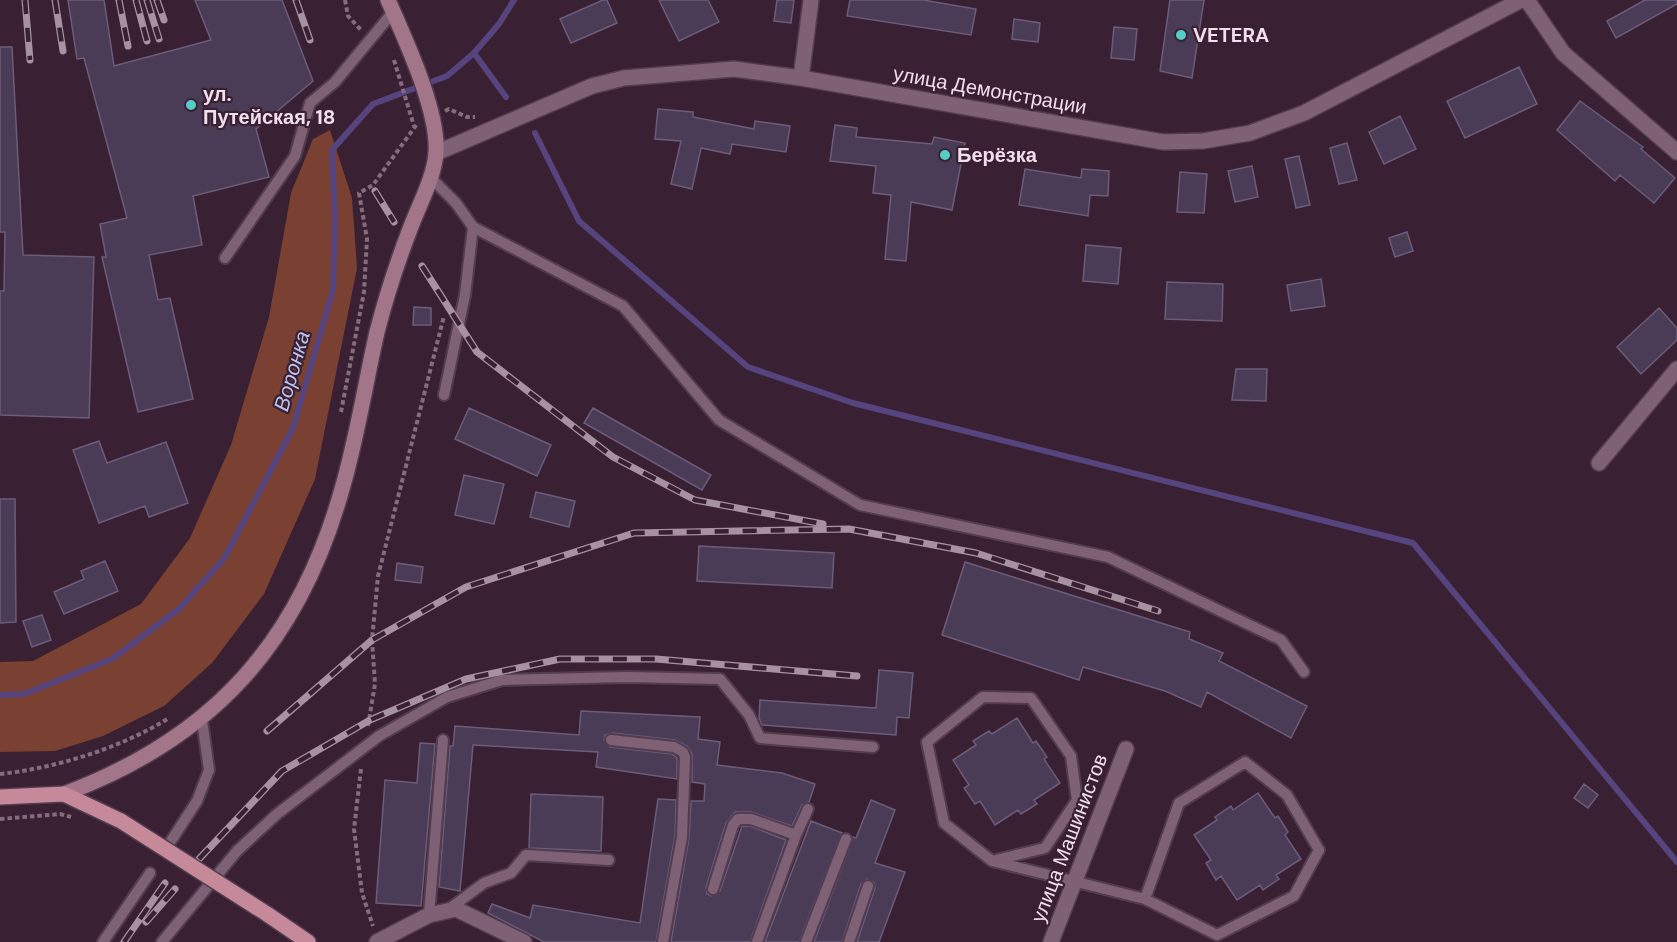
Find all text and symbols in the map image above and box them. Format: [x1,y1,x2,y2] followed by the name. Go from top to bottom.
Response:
[1193,22,1269,48] place label: VETERA
[1174,28,1188,42] marker: VETERA
[891,60,1089,120] street label: улица Демонстрации
[203,81,335,130] place label: ул. Путейская, 18
[184,98,198,112] marker: ул. Путейская, 18
[957,142,1038,168] place label: Берёзка
[938,148,952,162] marker: Берёзка
[267,328,317,414] water label: Воронка
[1025,750,1113,926] street label: улица Машинистов

